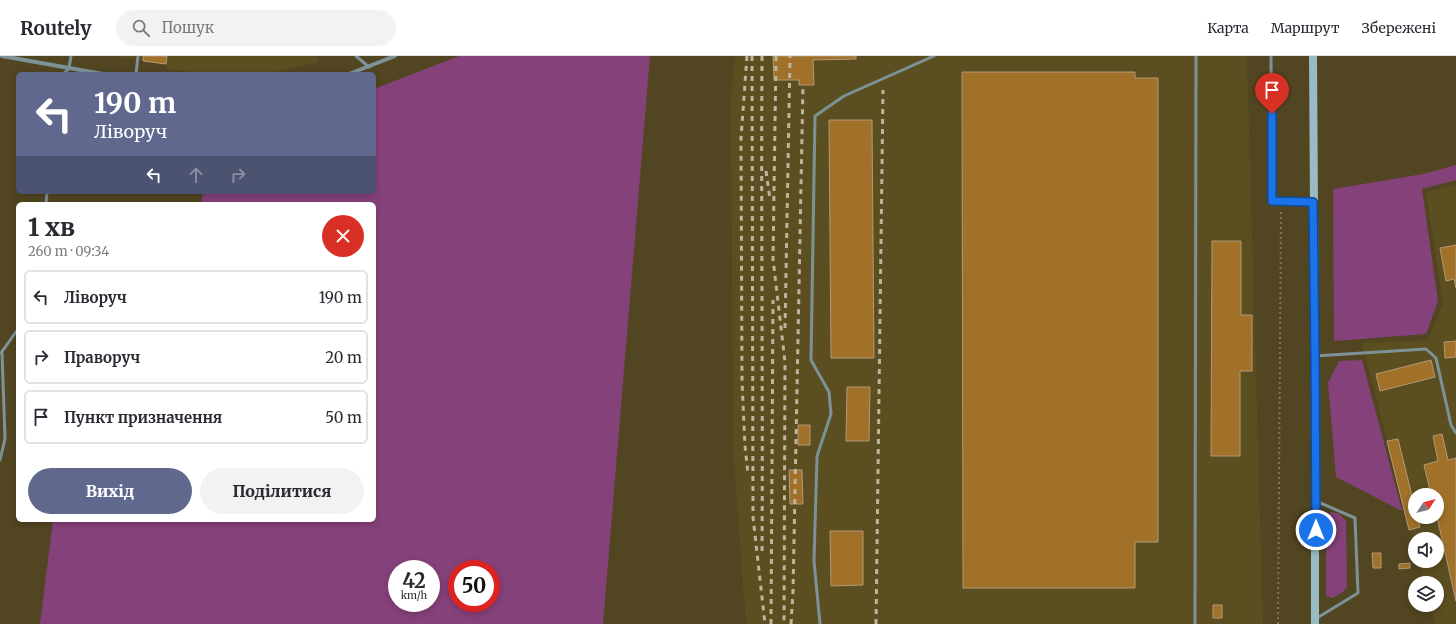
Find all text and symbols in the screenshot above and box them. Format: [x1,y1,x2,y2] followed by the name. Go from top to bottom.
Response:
[116,10,396,46] search box
[20,16,92,40] text: Routely
[130,17,152,39] icon: search
[162,18,214,37] text: Пошук
[1207,19,1249,37] text: Карта
[1271,19,1340,37] text: Маршрут
[1362,19,1436,37] text: Збережені
[1255,73,1289,114] pin
[1261,79,1283,101] icon: arrive
[94,85,176,121] text: 190 m
[28,88,80,140] icon: left
[94,120,167,143] text: Ліворуч
[143,164,165,186] icon: left
[185,164,207,186] icon: ahead
[227,164,249,186] icon: right
[28,212,75,243] text: 1 хв
[322,215,364,257] button: close
[28,243,109,260] text: 260 m · 09:34
[30,286,52,308] icon: left
[64,288,127,307] text: Ліворуч
[319,288,362,307] text: 190 m
[30,346,52,368] icon: right
[64,348,140,367] text: Праворуч
[325,348,362,367] text: 20 m
[30,406,52,428] icon: arrive
[64,408,222,427] text: Пункт призначення
[325,408,362,427] text: 50 m
[28,468,192,514] button: Вихід
[200,468,364,514] button: Поділитися
[1408,488,1444,524] north arrow
[1408,488,1444,612] map controls
[1295,509,1337,551] position arrow
[1408,532,1444,568] button: sound
[448,560,500,612] speed limit sign: 50
[402,568,426,593] text: 42
[1408,576,1444,612] button: layers
[401,589,427,602] text: km/h

